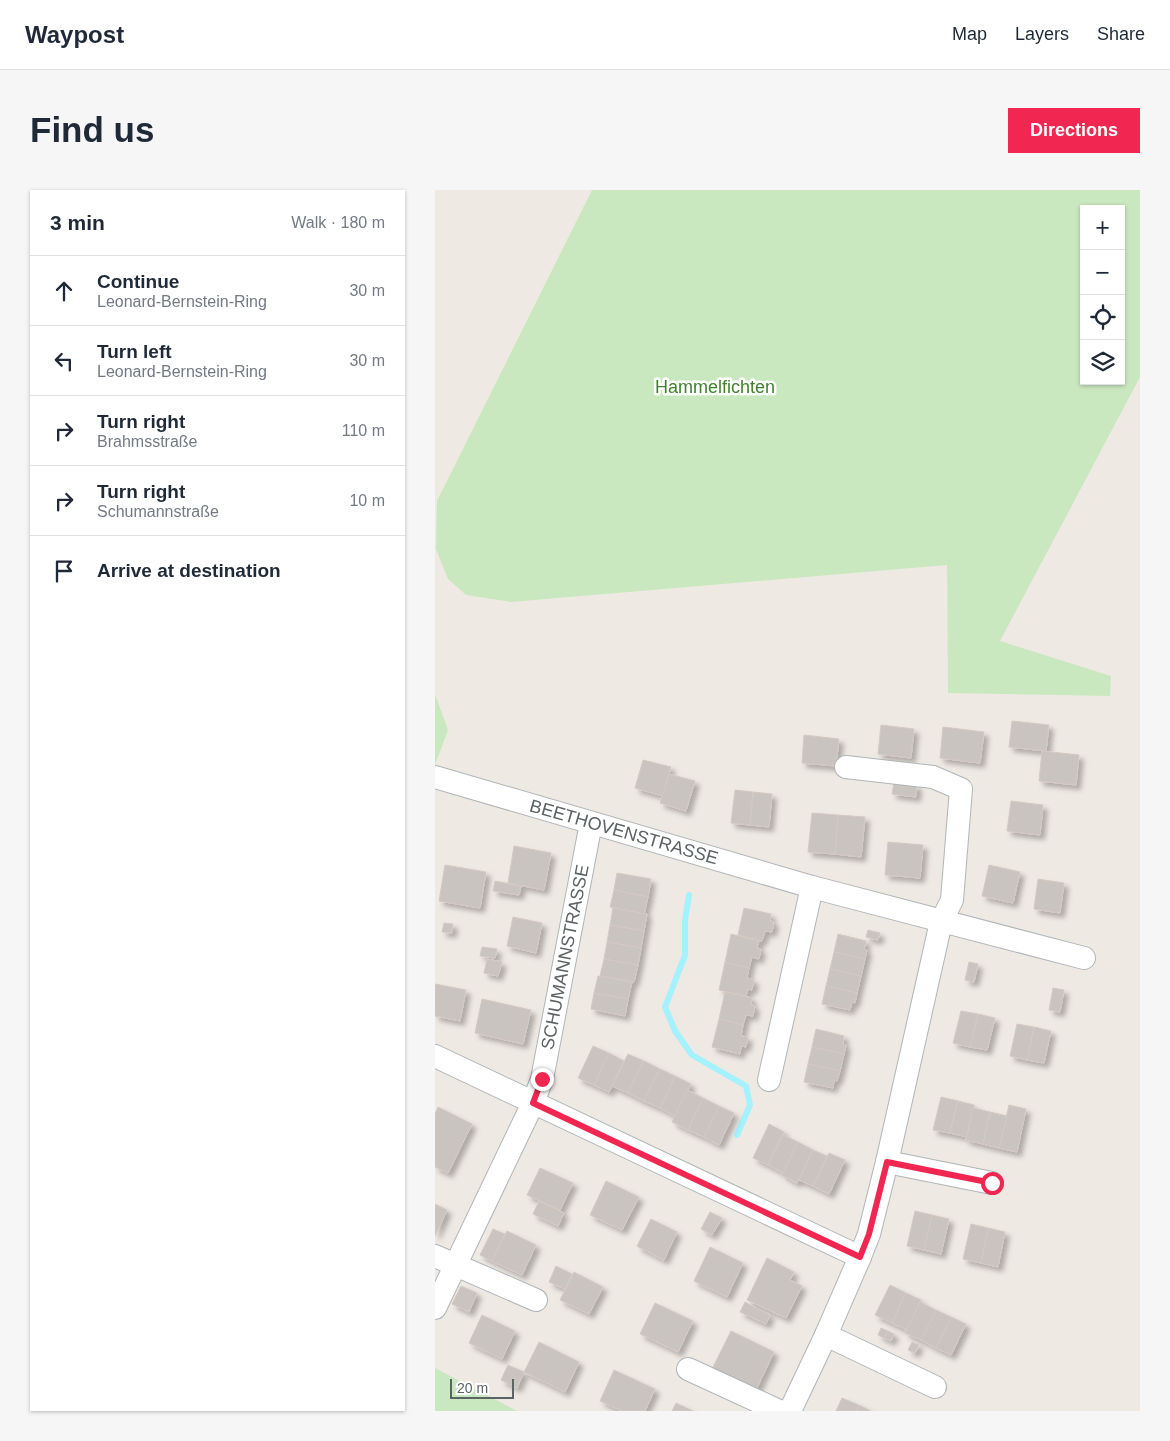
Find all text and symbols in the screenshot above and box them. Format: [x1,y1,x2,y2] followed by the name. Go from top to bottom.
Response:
[25,21,124,48] text: Waypost
[952,24,987,44] text: Map
[1015,24,1069,44] text: Layers
[1097,24,1145,44] text: Share
[1008,108,1140,153] button: Directions
[30,110,154,149] text: Find us
[1080,205,1125,385] map controls
[1080,205,1125,250] button: +
[50,211,105,234] text: 3 min
[291,214,385,231] text: Walk · 180 m
[1080,250,1125,295] button: −
[97,271,179,292] text: Continue
[50,277,78,305] icon: ahead
[349,282,385,299] text: 30 m
[97,293,267,310] text: Leonard-Bernstein-Ring
[1080,295,1125,340] button: locate
[1080,340,1125,385] button: layers
[97,341,172,362] text: Turn left
[50,347,78,375] icon: left
[349,352,385,369] text: 30 m
[97,363,267,380] text: Leonard-Bernstein-Ring
[655,377,775,397] park label: Hammelfichten
[97,411,185,432] text: Turn right
[50,417,78,445] icon: right
[342,422,385,439] text: 110 m
[97,433,197,450] text: Brahmsstraße
[97,481,185,502] text: Turn right
[50,487,78,515] icon: right
[349,492,385,509] text: 10 m
[97,503,219,520] text: Schumannstraße
[50,557,78,585] icon: arrive
[97,560,281,581] text: Arrive at destination
[527,796,721,868] street label: BEETHOVENSTRASSE
[537,863,593,1051] street label: SCHUMANNSTRASSE
[531,1068,554,1091] route end
[981,1172,1004,1195] route start
[450,1376,514,1399] scale bar
[457,1380,488,1396] text: 20 m

